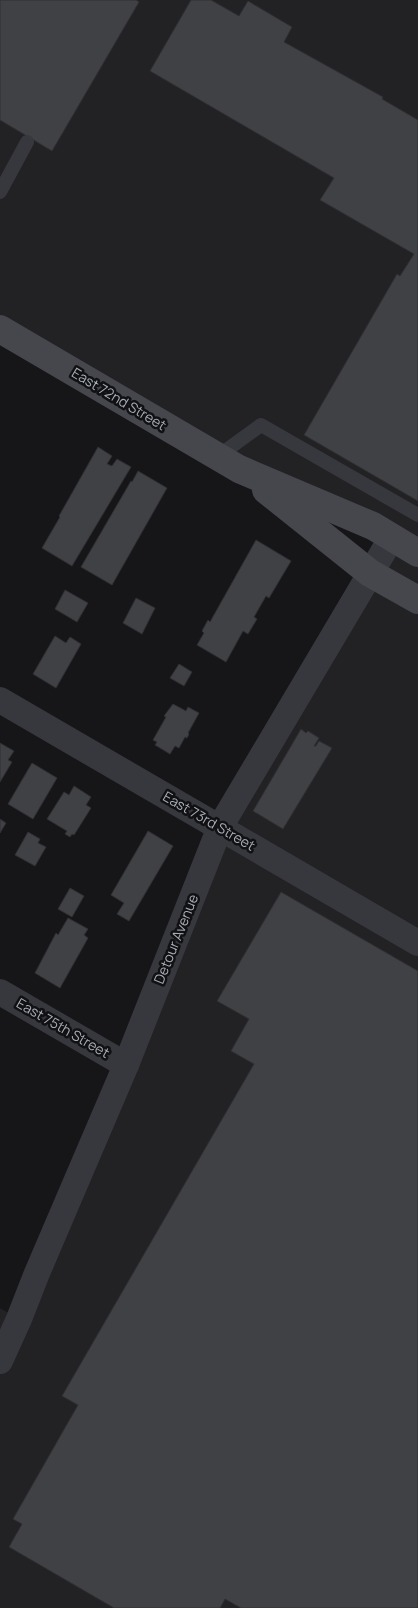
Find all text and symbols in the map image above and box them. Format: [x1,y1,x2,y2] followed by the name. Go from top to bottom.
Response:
[68,363,170,434] street label: East 72nd Street
[160,786,259,855] street label: East 73rd Street
[149,891,202,987] street label: Detour Avenue
[13,993,114,1062] street label: East 75th Street

